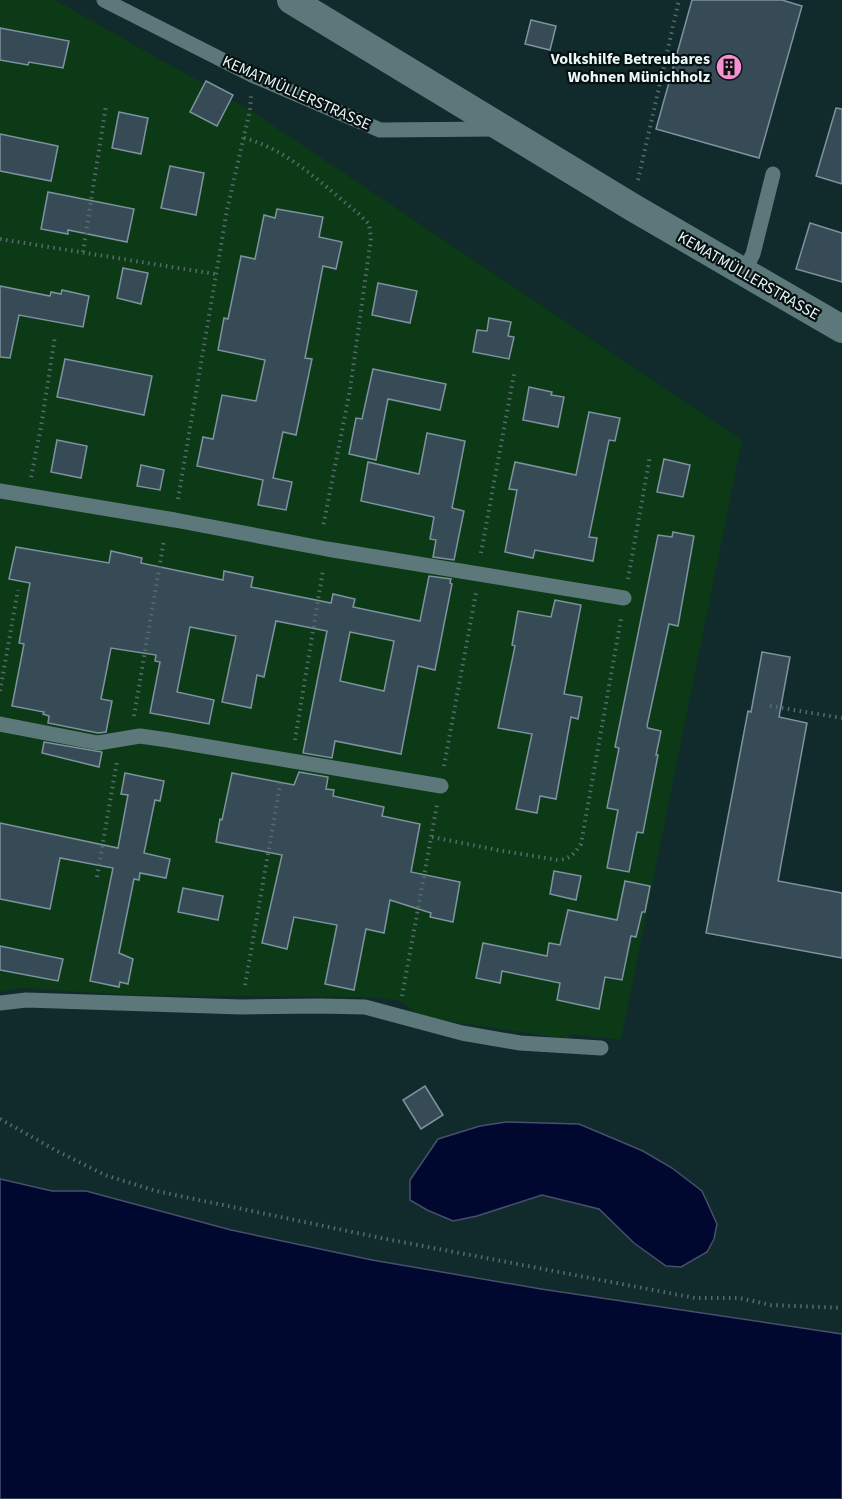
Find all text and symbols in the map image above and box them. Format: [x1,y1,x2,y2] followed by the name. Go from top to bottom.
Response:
[550,48,710,88] place label: Volkshilfe Betreubares Wohnen Münichholz
[219,50,374,136] street label: KEMATMÜLLERSTRASSE
[714,52,744,82] building icon: Volkshilfe Betreubares Wohnen Münichholz
[674,226,823,325] street label: KEMATMÜLLERSTRASSE

